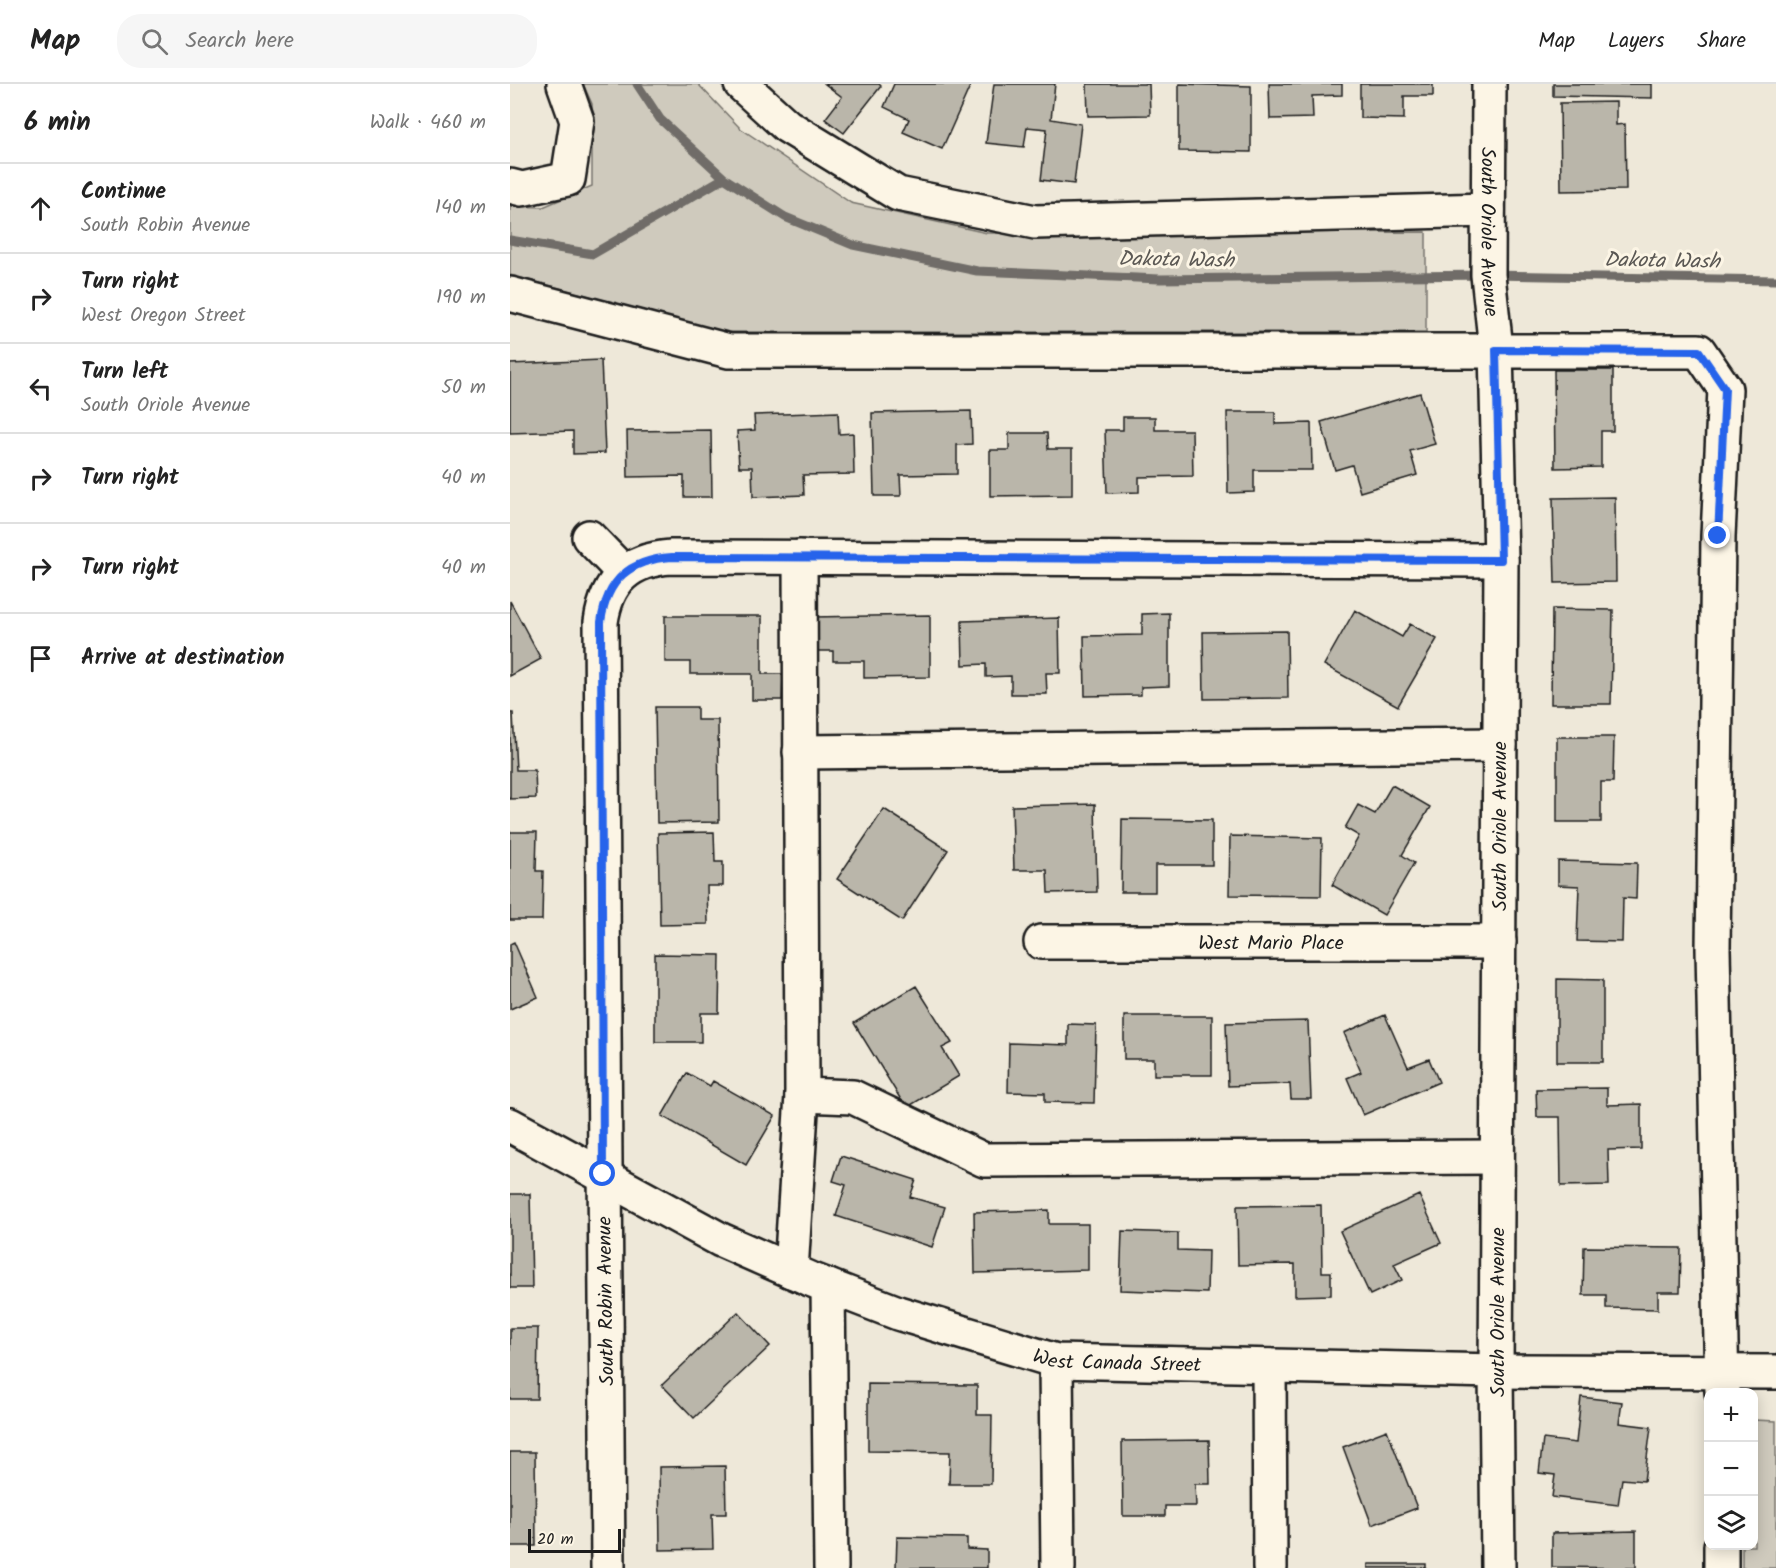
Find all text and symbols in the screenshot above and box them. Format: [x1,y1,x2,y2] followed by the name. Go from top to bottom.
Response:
[117,14,537,68] search box
[30,19,81,64] text: Map
[186,24,294,59] text: Search here
[138,25,171,58] icon: search
[1538,25,1575,58] text: Map
[1608,25,1664,58] text: Layers
[1697,25,1746,58] text: Share
[24,102,91,144] text: 6 min
[370,107,486,139] text: Walk · 460 m
[1470,147,1506,318] street label: South Oriole Avenue
[81,175,166,210] text: Continue
[24,192,57,225] icon: ahead
[435,192,486,224] text: 140 m
[81,210,250,242] text: South Robin Avenue
[1118,243,1236,278] water label: Dakota Wash
[1604,244,1722,279] water label: Dakota Wash
[81,265,179,300] text: Turn right
[24,282,57,315] icon: right
[436,282,486,314] text: 190 m
[81,300,246,332] text: West Oregon Street
[81,355,168,390] text: Turn left
[24,372,57,405] icon: left
[441,372,486,404] text: 50 m
[81,390,250,422] text: South Oriole Avenue
[81,461,179,496] text: Turn right
[24,462,57,495] icon: right
[441,462,486,494] text: 40 m
[1704,522,1730,548] route end
[81,551,179,586] text: Turn right
[24,552,57,585] icon: right
[441,552,486,584] text: 40 m
[81,641,284,676] text: Arrive at destination
[24,642,57,675] icon: arrive
[1485,741,1517,911] street label: South Oriole Avenue
[1198,928,1344,960] street label: West Mario Place
[589,1160,615,1186] route start
[590,1216,624,1386] street label: South Robin Avenue
[1483,1227,1515,1397] street label: South Oriole Avenue
[1029,1341,1202,1382] street label: West Canada Street
[1704,1388,1758,1550] map controls
[1704,1388,1758,1442] button: +
[1704,1442,1758,1496] button: −
[1704,1496,1758,1550] button: layers
[528,1526,621,1554] scale bar
[537,1527,573,1552] text: 20 m

